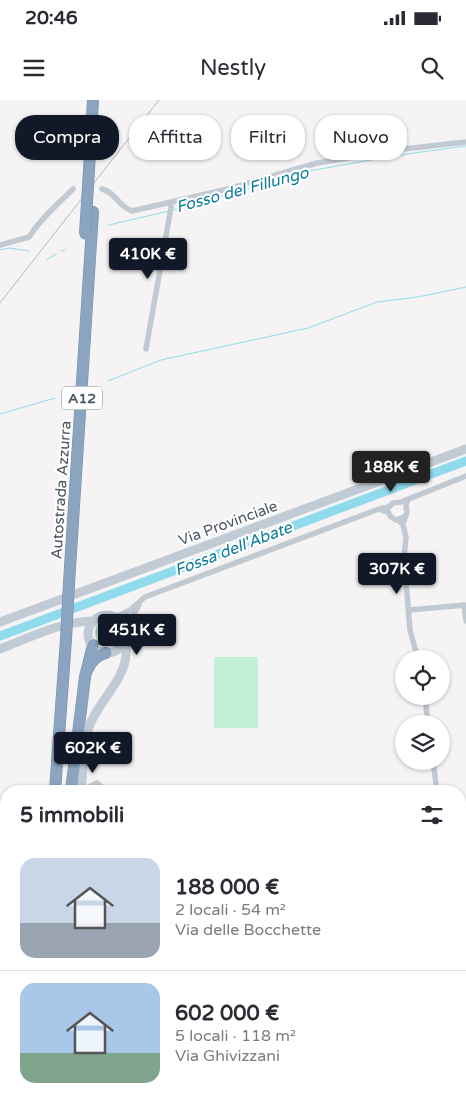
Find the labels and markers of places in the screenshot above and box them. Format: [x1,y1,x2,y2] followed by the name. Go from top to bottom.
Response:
[107,238,189,280] pin: 410K €
[350,450,432,493] pin: 188K €
[356,552,438,595] pin: 307K €
[96,614,178,656] pin: 451K €
[52,732,134,774] pin: 602K €

